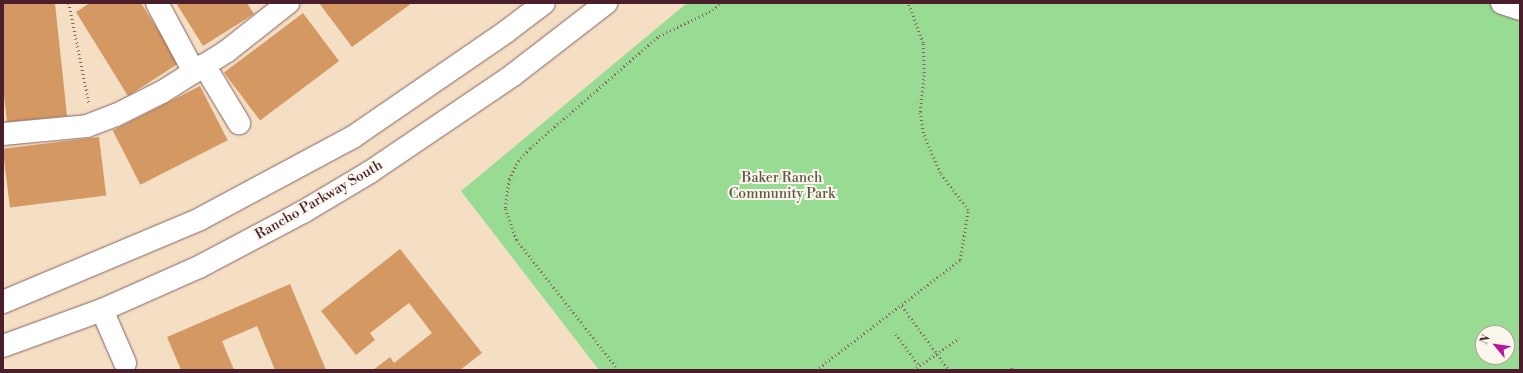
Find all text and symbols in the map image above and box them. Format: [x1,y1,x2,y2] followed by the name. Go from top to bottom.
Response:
[252,157,386,243] street label: Rancho Parkway South
[729,170,835,202] park label: Baker Ranch Community Park
[1475,325,1515,365] north arrow
[1477,332,1494,347] text: N

